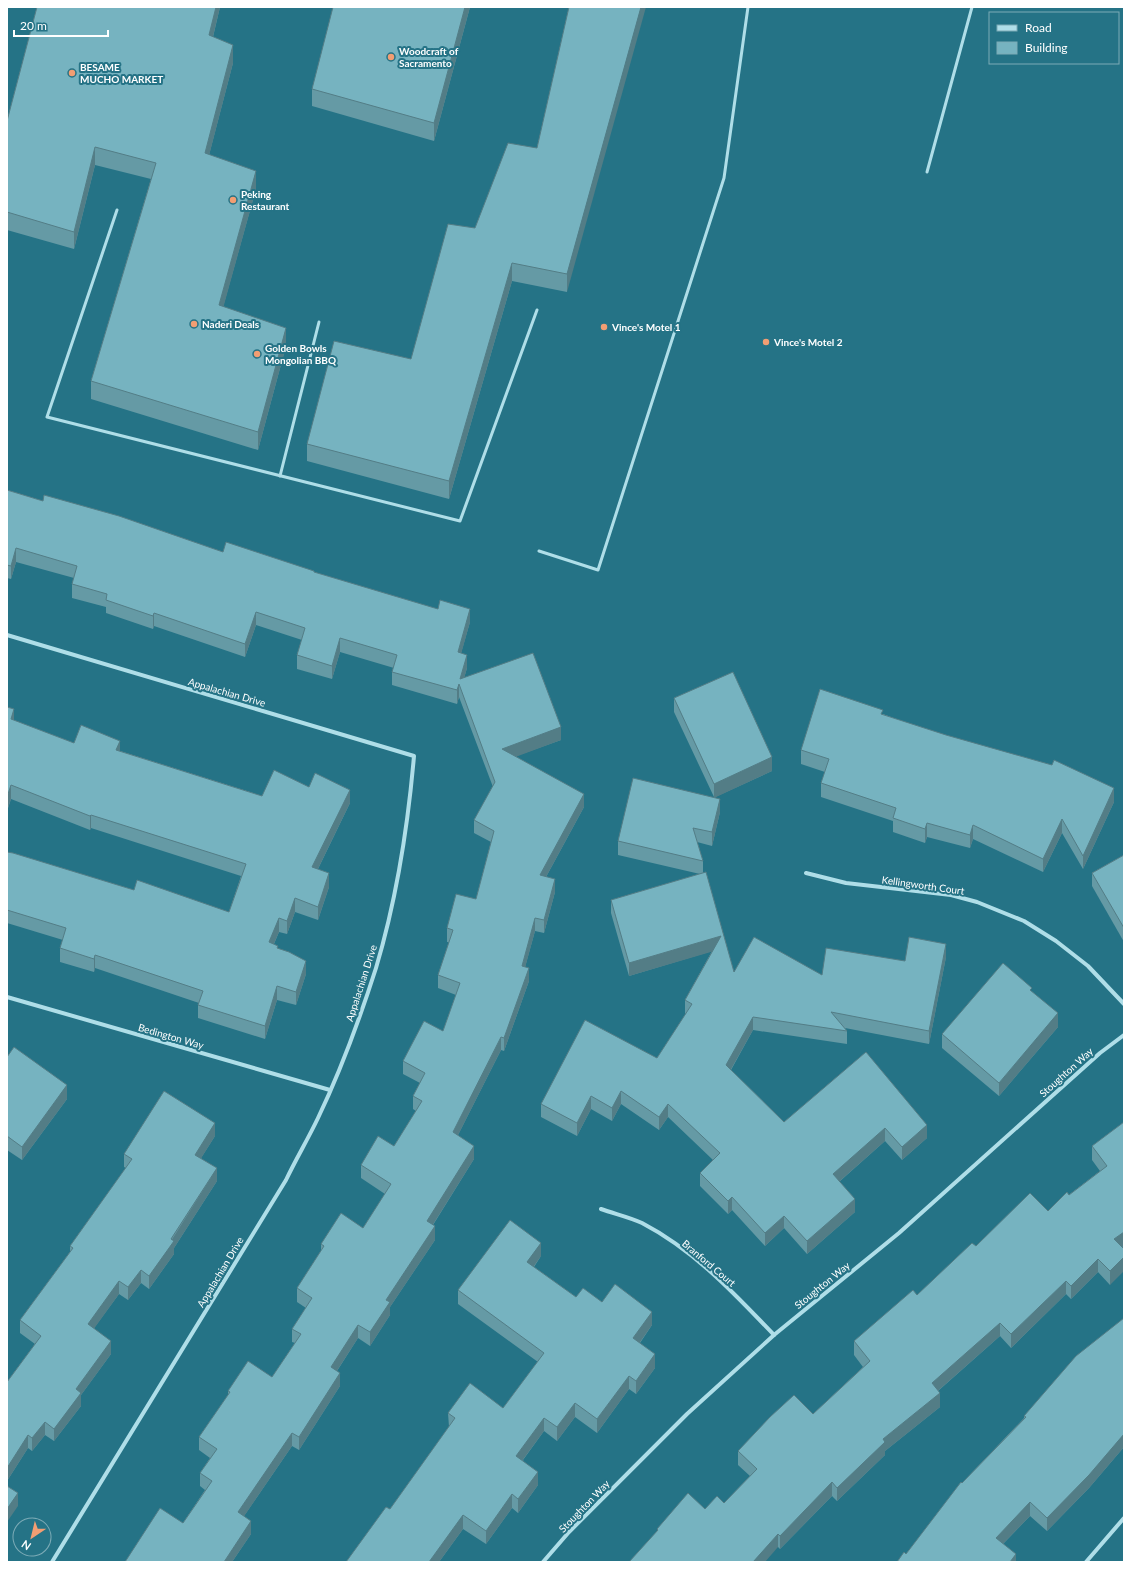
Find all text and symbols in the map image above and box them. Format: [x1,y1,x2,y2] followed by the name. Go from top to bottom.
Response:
[14,12,108,38] scale bar
[989,12,1119,64] legend
[20,18,47,33] text: 20 m
[1025,20,1052,35] text: Road
[1025,40,1068,55] text: Building
[399,45,459,69] place label: Woodcraft of Sacramento
[386,52,396,62] marker: Woodcraft of Sacramento
[80,61,163,85] place label: BESAME MUCHO MARKET
[67,68,77,78] marker: BESAME MUCHO MARKET
[241,188,290,212] place label: Peking Restaurant
[228,195,238,205] marker: Peking Restaurant
[202,318,260,330] place label: Naderi Deals
[189,319,199,329] marker: Naderi Deals
[611,321,681,333] place label: Vince's Motel 1
[599,322,609,332] marker: Vince's Motel 1
[773,336,843,348] place label: Vince's Motel 2
[761,337,771,347] marker: Vince's Motel 2
[265,342,337,366] place label: Golden Bowls Mongolian BBQ
[252,349,262,359] marker: Golden Bowls Mongolian BBQ
[187,675,267,709] street label: Appalachian Drive
[881,873,965,897] street label: Kellingworth Court
[343,943,379,1023] street label: Appalachian Drive
[137,1021,206,1051] street label: Bedington Way
[1037,1044,1096,1099] street label: Stoughton Way
[194,1235,246,1309] street label: Appalachian Drive
[680,1237,738,1289] street label: Branford Court
[792,1258,853,1311] street label: Stoughton Way
[556,1477,612,1535] street label: Stoughton Way
[12,1517,52,1557] north arrow
[19,1538,33,1553] text: N

